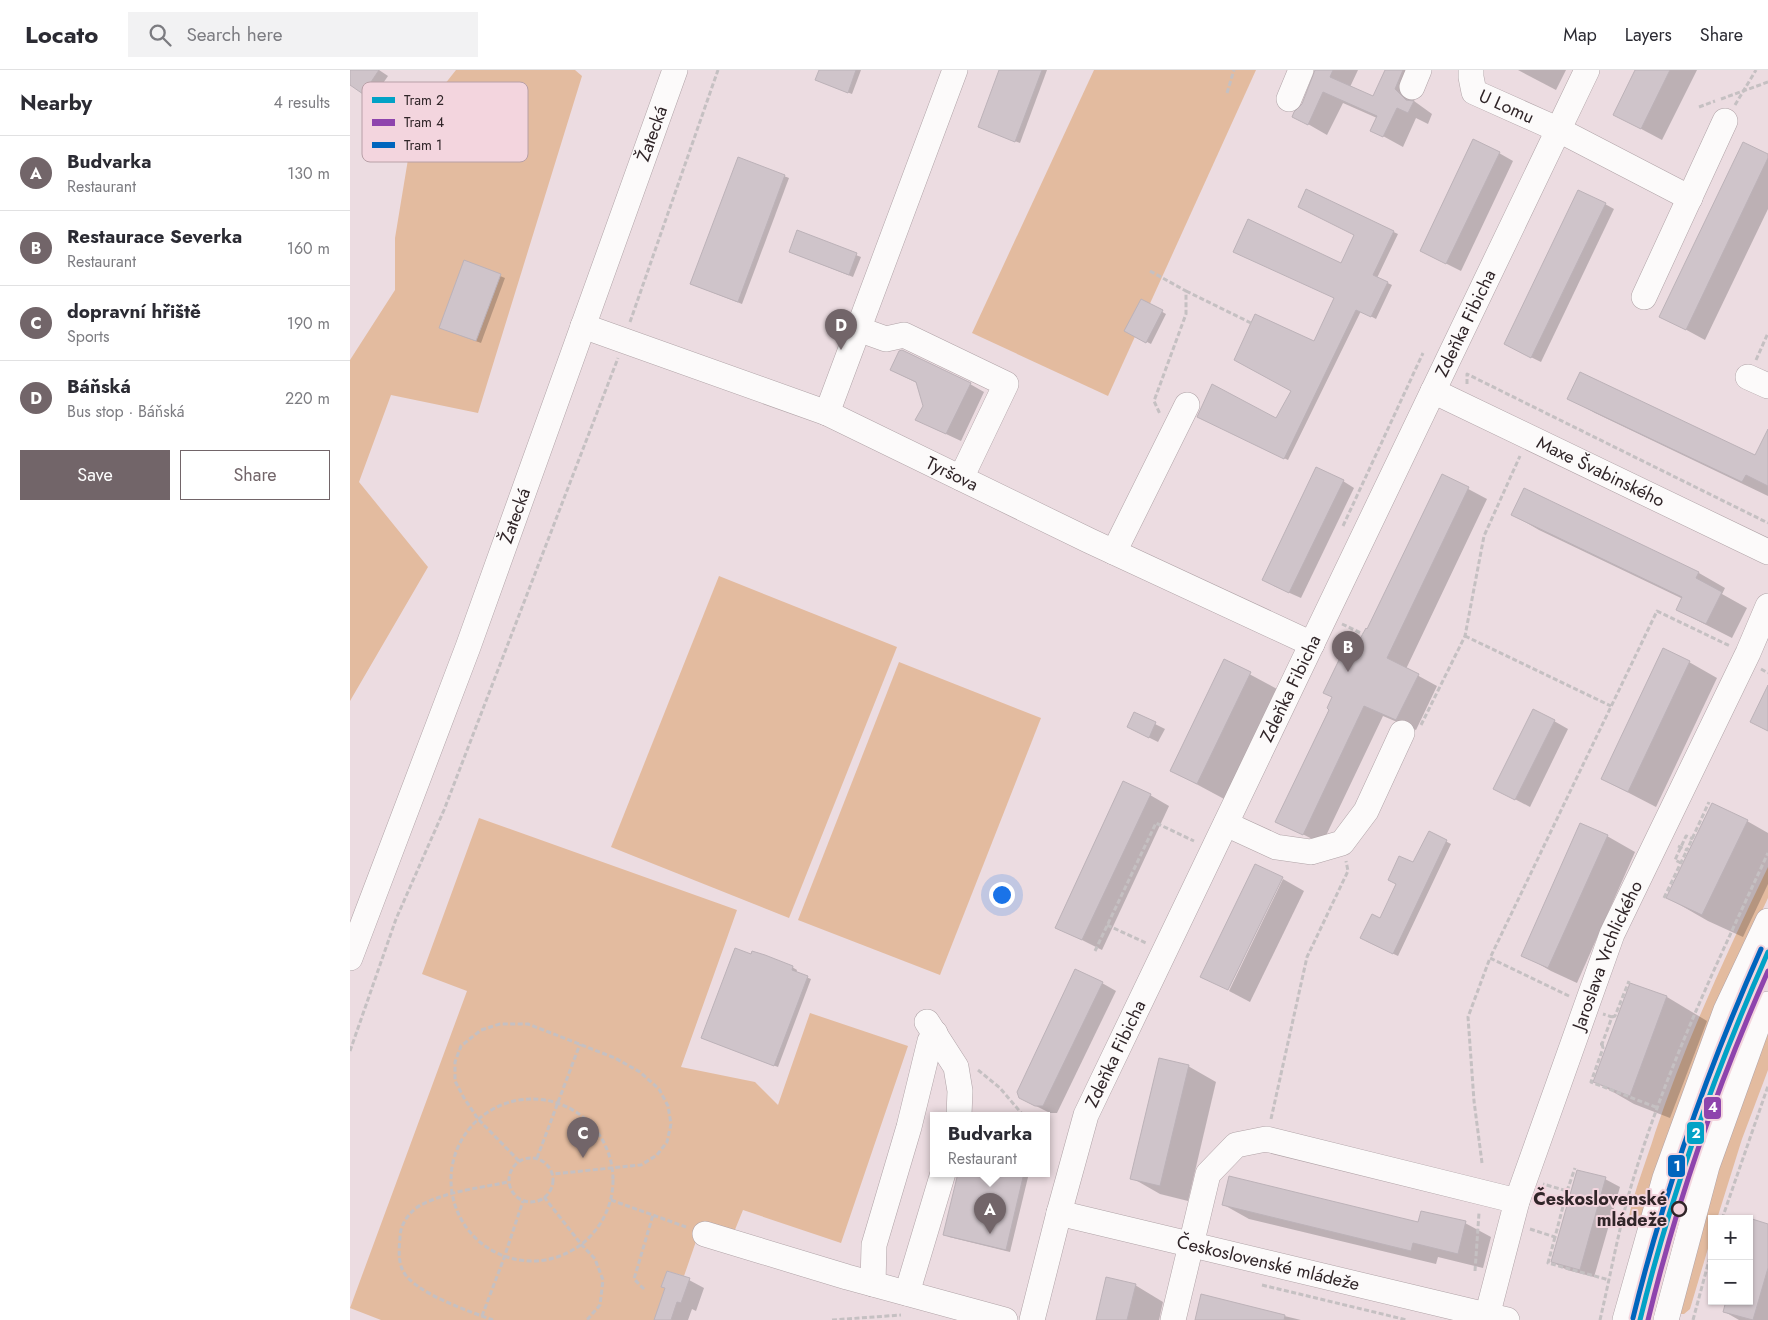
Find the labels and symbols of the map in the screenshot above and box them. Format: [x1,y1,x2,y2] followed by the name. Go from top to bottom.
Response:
[362,82,528,162] legend
[1475,83,1538,130] street label: U Lomu
[404,90,444,110] text: Tram 2
[630,102,674,165] street label: Žatecká
[404,112,444,132] text: Tram 4
[404,135,442,155] text: Tram 1
[1429,265,1502,381] street label: Zdeňka Fibicha
[825,309,857,350] pin: D
[1532,430,1669,514] street label: Maxe Švabinského
[921,450,983,498] street label: Tyršova
[493,484,537,547] street label: Žatecká
[1254,630,1327,746] street label: Zdeňka Fibicha
[1332,631,1364,672] pin: B
[1565,876,1649,1035] street label: Jaroslava Vrchlického
[989,882,1015,908] your location
[1079,996,1152,1112] street label: Zdeňka Fibicha
[1703,1096,1722,1120] line badge: 4
[1708,1097,1718,1117] text: 4
[567,1117,599,1158] pin: C
[1686,1121,1705,1145] line badge: 2
[1691,1123,1701,1143] text: 2
[1667,1154,1686,1178] line badge: 1
[1673,1156,1681,1176] text: 1
[1533,1186,1667,1233] place label: Československé mládeže
[974,1193,1006,1234] pin: A
[1671,1201,1687,1217] marker: Československé mládeže
[1174,1229,1362,1297] street label: Československé mládeže

